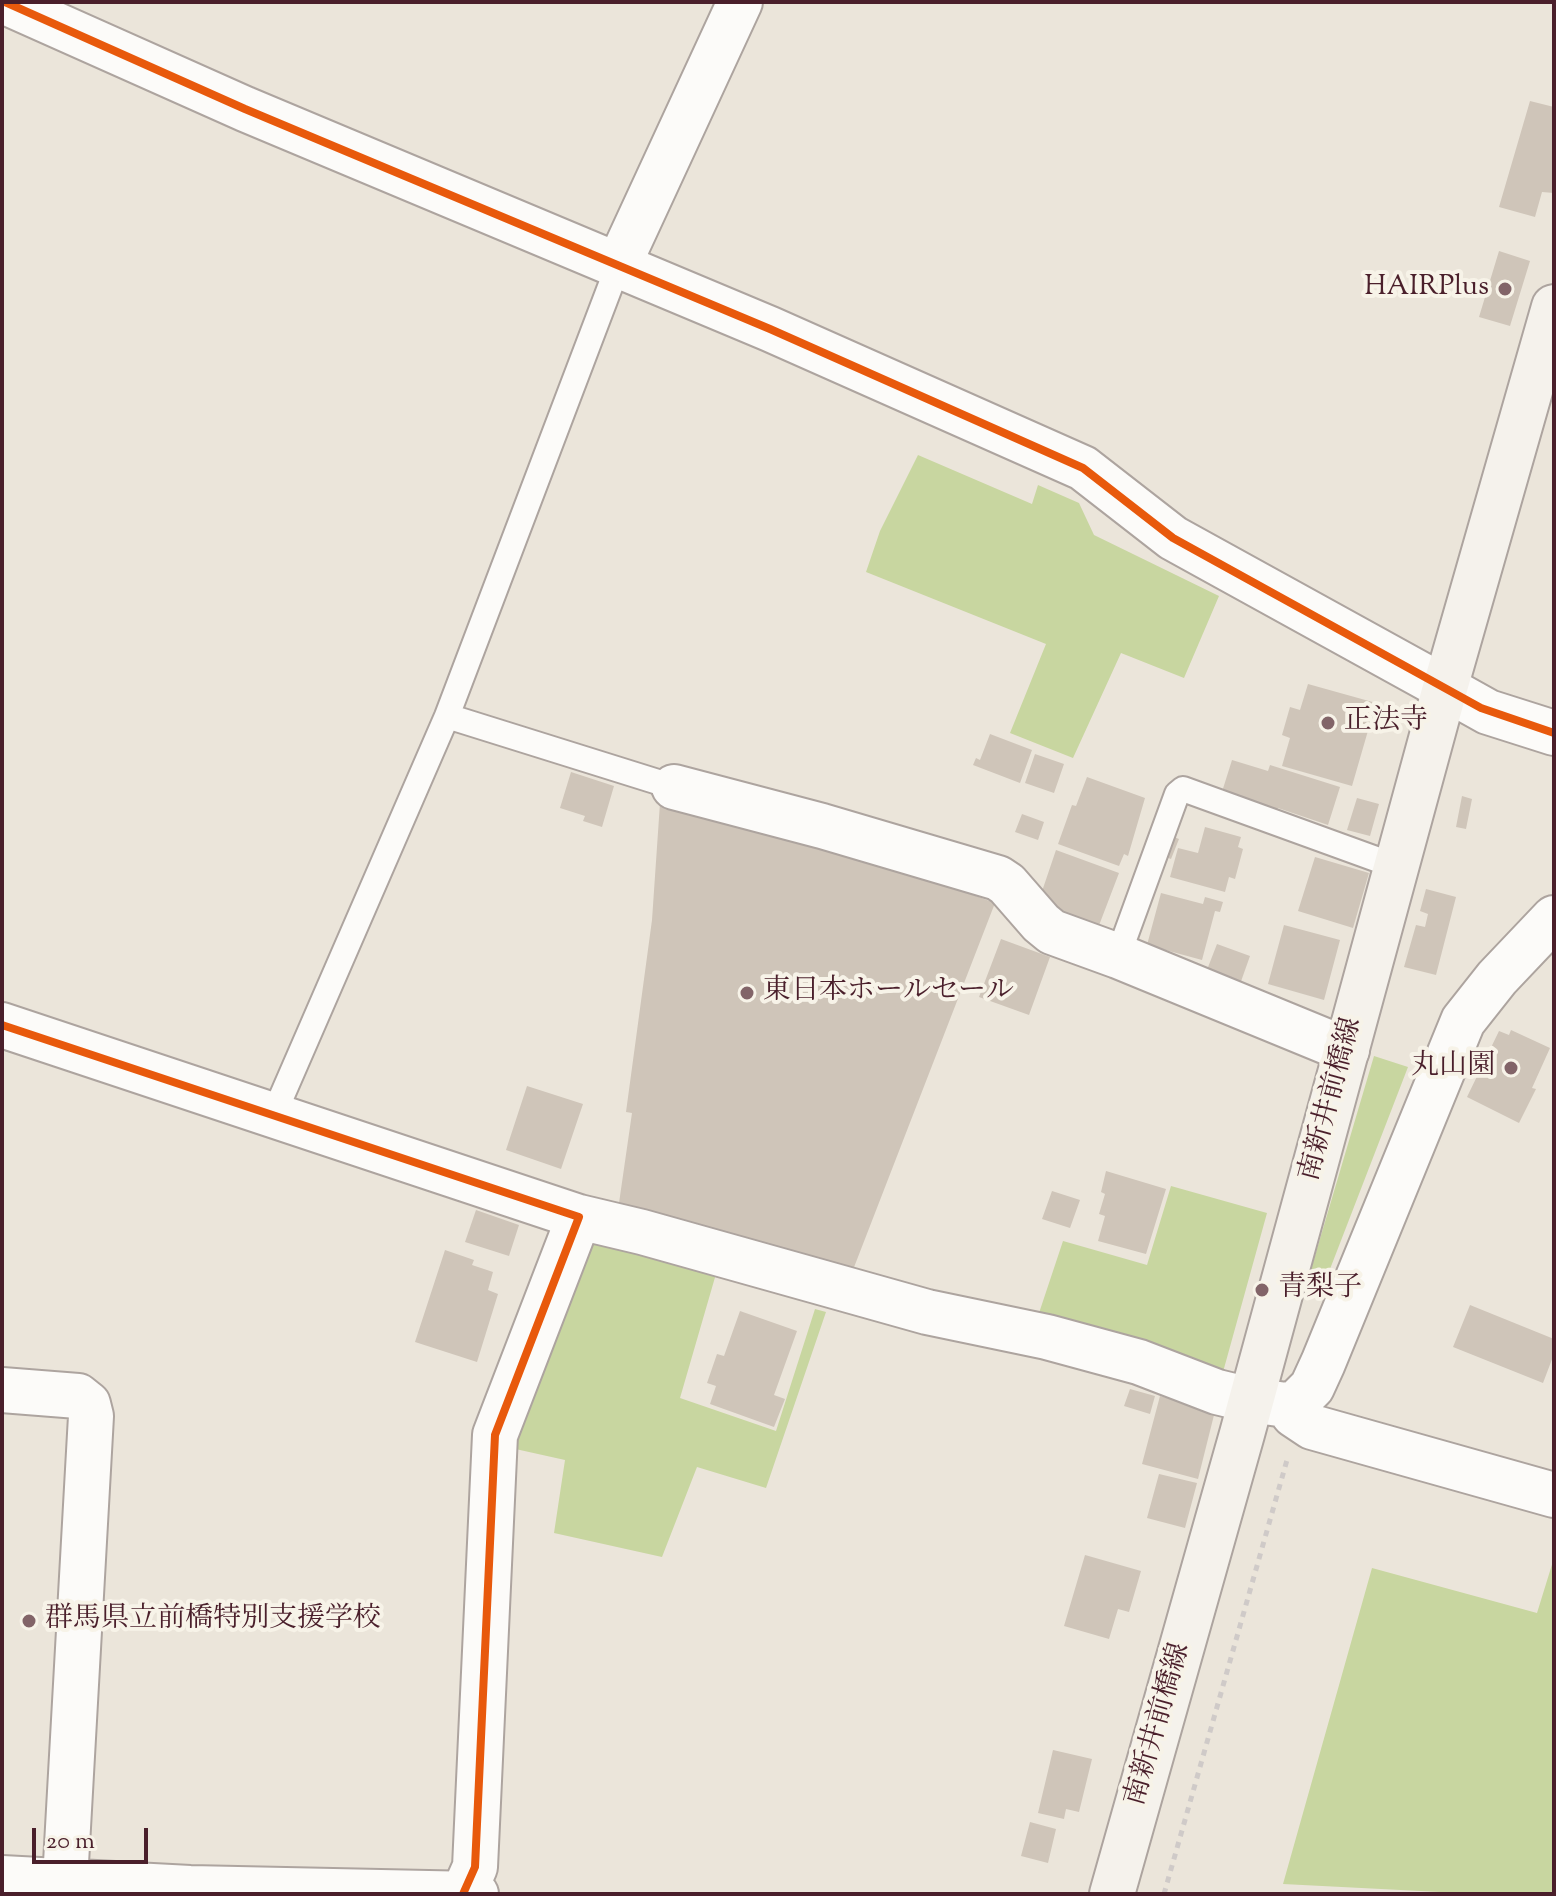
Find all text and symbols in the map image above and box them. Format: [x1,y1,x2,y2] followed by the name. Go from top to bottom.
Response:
[1364,272,1489,306] place label: HAIRPlus
[1496,280,1514,298] marker: HAIRPlus
[1344,706,1428,740] place label: 正法寺
[1319,714,1337,732] marker: 正法寺
[763,976,1014,1010] place label: 東日本ホールセール
[738,984,756,1002] marker: 東日本ホールセール
[1295,1015,1371,1185] street label: 南新井前橋線
[1411,1051,1495,1085] place label: 丸山園
[1502,1059,1520,1077] marker: 丸山園
[1278,1273,1362,1307] place label: 青梨子
[1253,1281,1271,1299] marker: 青梨子
[45,1604,381,1638] place label: 群馬県立前橋特別支援学校
[20,1612,38,1630] marker: 群馬県立前橋特別支援学校
[1121,1640,1199,1810] street label: 南新井前橋線
[36,1812,152,1862] scale bar
[46,1825,95,1859] text: 20 m

